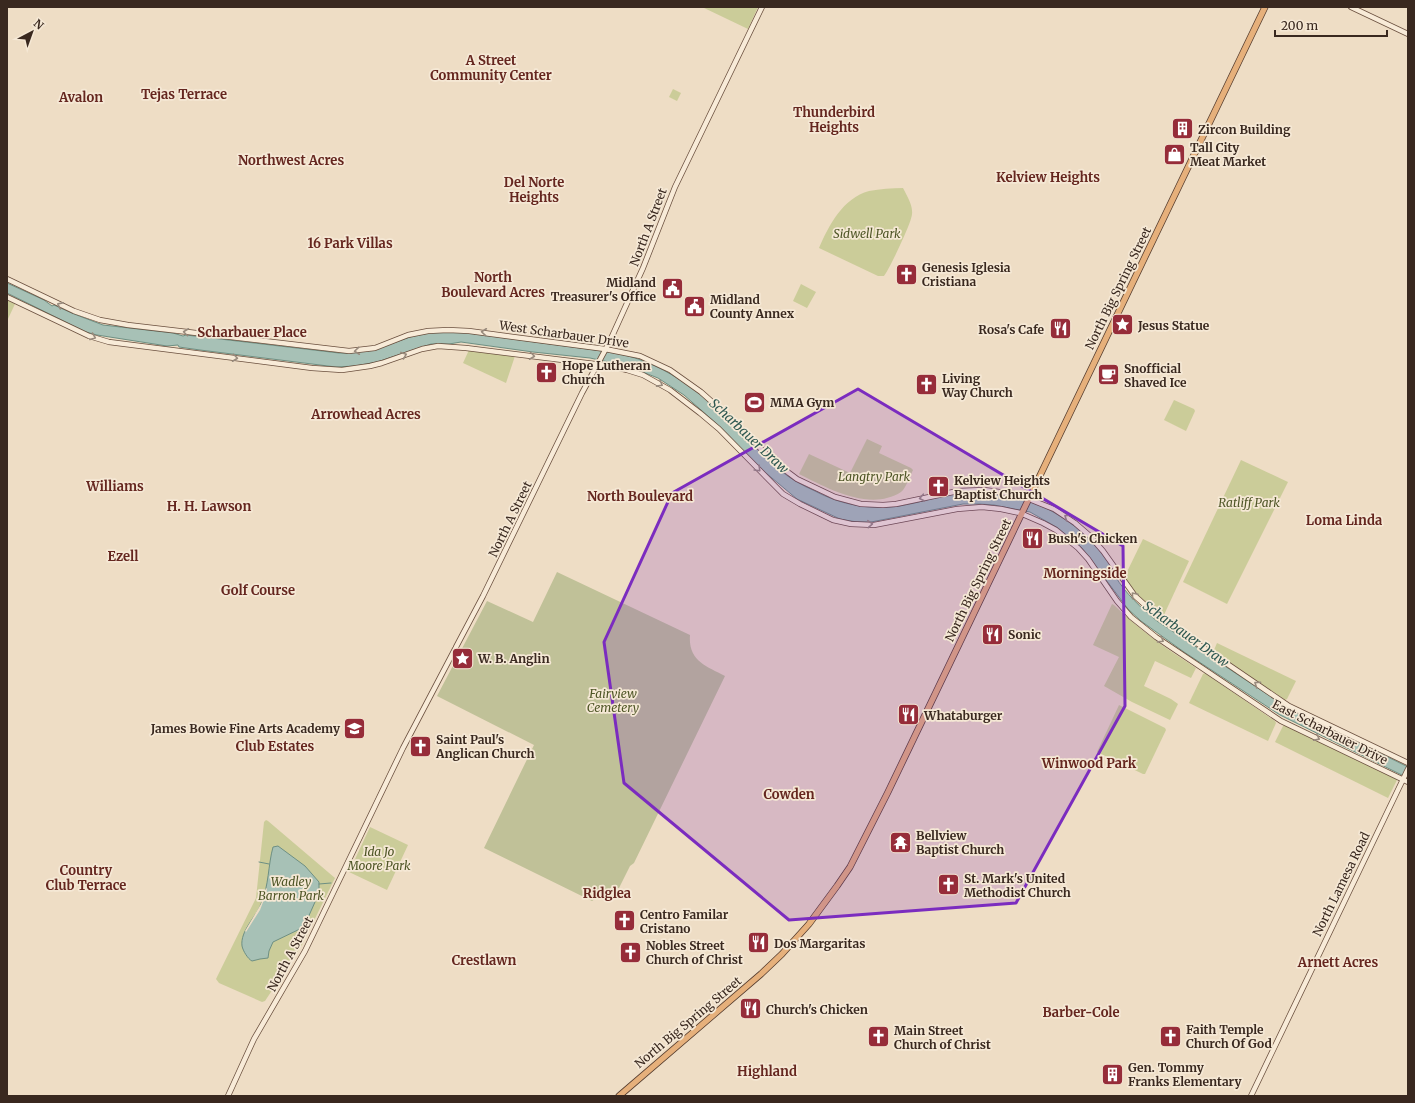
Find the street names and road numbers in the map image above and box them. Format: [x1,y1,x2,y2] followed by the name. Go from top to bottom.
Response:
[626,185,670,268] street label: North A Street
[1082,224,1154,352] street label: North Big Spring Street
[497,317,630,351] street label: West Scharbauer Drive
[485,478,535,559] street label: North A Street
[942,516,1014,644] street label: North Big Spring Street
[1270,696,1390,768] street label: East Scharbauer Drive
[1309,830,1373,938] street label: North Lamesa Road
[264,914,316,994] street label: North A Street
[632,973,745,1071] street label: North Big Spring Street

